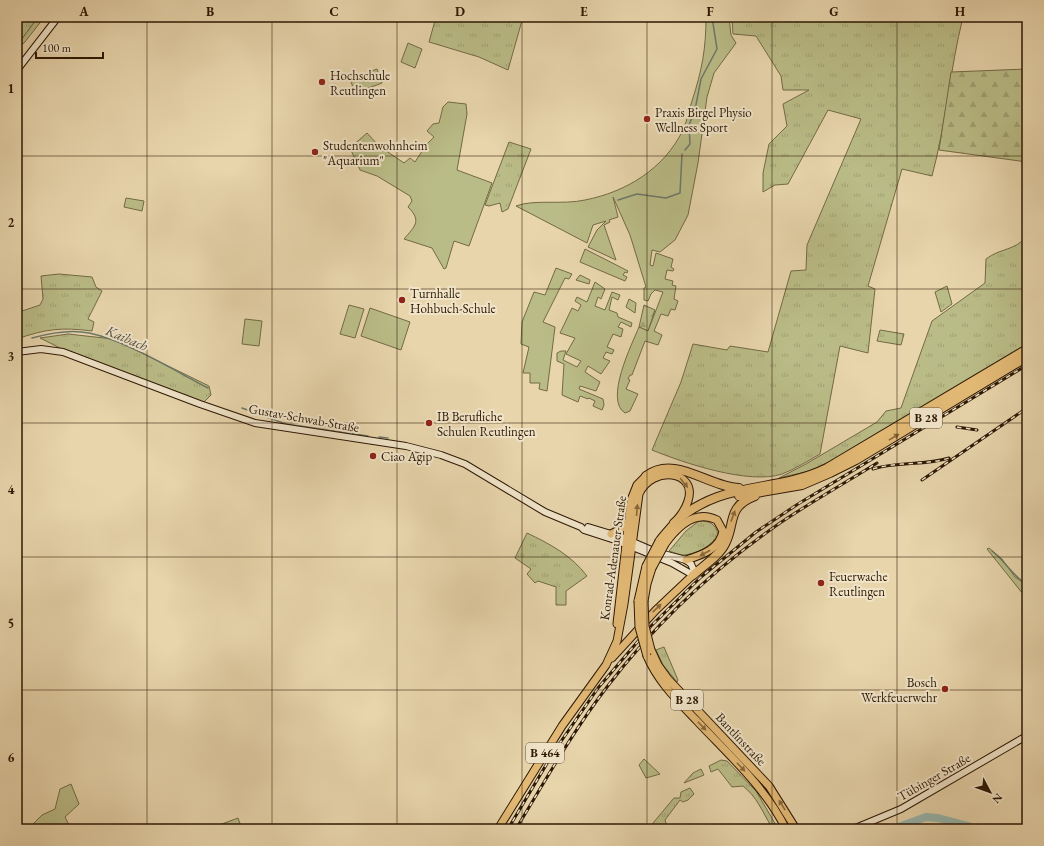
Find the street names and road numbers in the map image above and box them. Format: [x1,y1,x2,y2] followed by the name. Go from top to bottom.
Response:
[247,400,361,436] street label: Gustav-Schwab-Straße
[910,408,942,428] road number: B 28
[596,495,630,621] street label: Konrad-Adenauer-Straße
[671,690,703,710] road number: B 28
[712,709,770,769] street label: Bantlinstraße
[526,743,564,763] road number: B 464
[895,749,973,805] street label: Tübinger Straße

